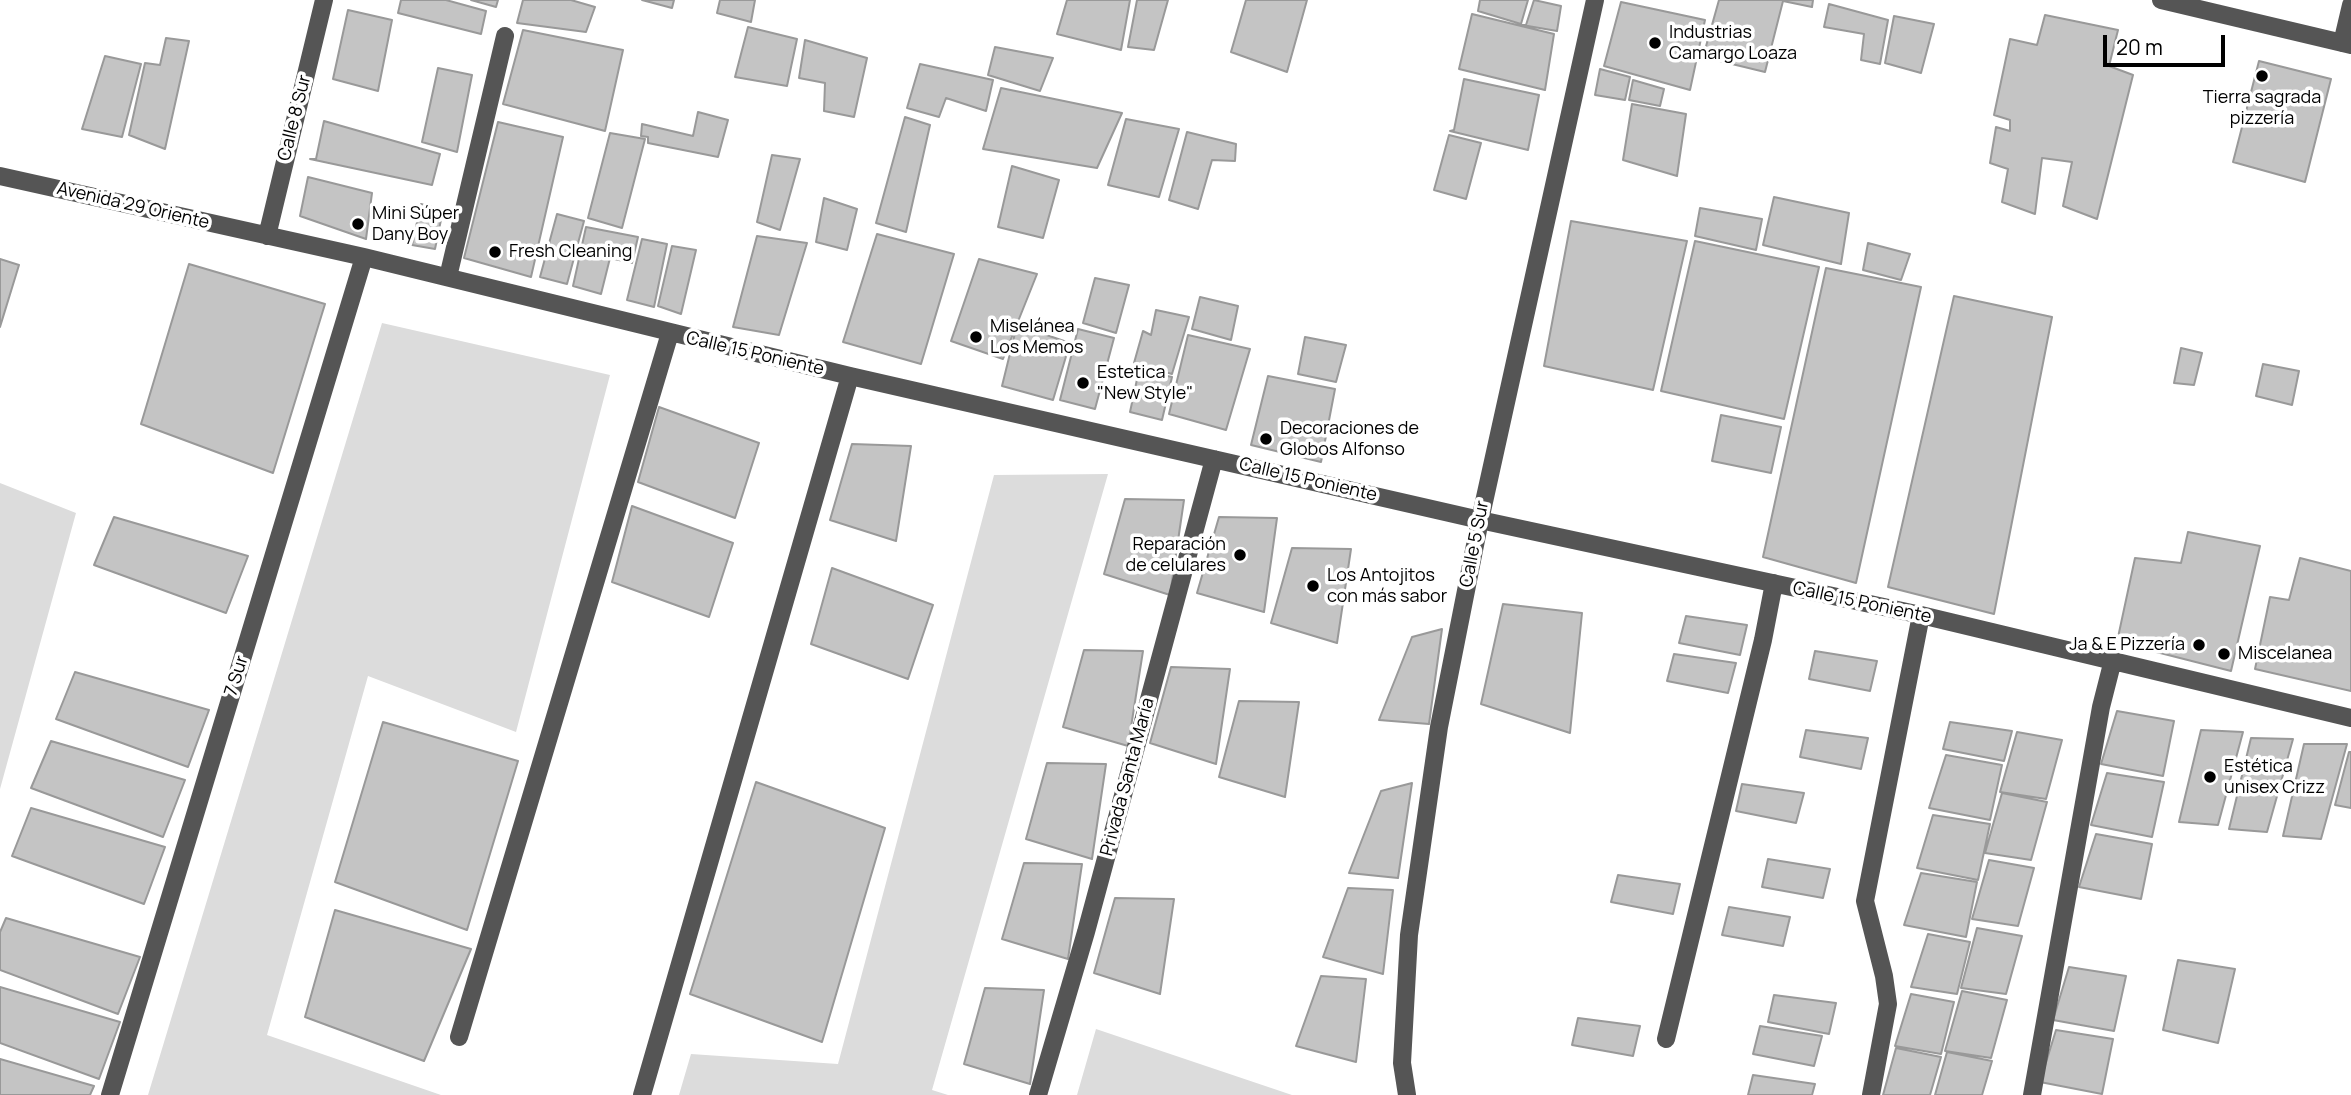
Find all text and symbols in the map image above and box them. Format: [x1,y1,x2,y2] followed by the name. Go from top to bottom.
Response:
[2106,21,2228,65] scale bar
[1669,22,1797,64] place label: Industrias Camargo Loaza
[2116,33,2163,61] text: 20 m
[1647,35,1663,51] marker: Industrias Camargo Loaza
[2254,68,2270,84] marker: Tierra sagrada pizzería
[274,73,316,163] street label: Calle 8 Sur
[2203,87,2321,130] place label: Tierra sagrada pizzería
[55,178,211,234] street label: Avenida 29 Oriente
[372,203,459,246] place label: Mini Súper Dany Boy
[350,216,366,232] marker: Mini Súper Dany Boy
[509,241,632,263] place label: Fresh Cleaning
[487,244,503,260] marker: Fresh Cleaning
[990,316,1083,358] place label: Miselánea Los Memos
[684,328,826,380] street label: Calle 15 Poniente
[968,329,984,345] marker: Miselánea Los Memos
[1097,362,1193,404] place label: Estetica "New Style"
[1075,375,1091,391] marker: Estetica "New Style"
[1280,418,1419,460] place label: Decoraciones de Globos Alfonso
[1258,431,1274,447] marker: Decoraciones de Globos Alfonso
[1237,454,1379,506] street label: Calle 15 Poniente
[1456,499,1494,589] street label: Calle 5 Sur
[1126,534,1226,576] place label: Reparación de celulares
[1232,547,1248,563] marker: Reparación de celulares
[1327,565,1447,608] place label: Los Antojitos con más sabor
[1305,578,1321,594] marker: Los Antojitos con más sabor
[1791,578,1933,628] street label: Calle 15 Poniente
[2069,634,2185,656] place label: Ja & E Pizzería
[2191,637,2207,653] marker: Ja & E Pizzería
[2238,643,2332,665] place label: Miscelanea
[2216,646,2232,662] marker: Miscelanea
[221,653,253,699] street label: 7 Sur
[1096,696,1160,858] street label: Privada Santa María
[2224,756,2325,798] place label: Estética unisex Crizz
[2202,769,2218,785] marker: Estética unisex Crizz

